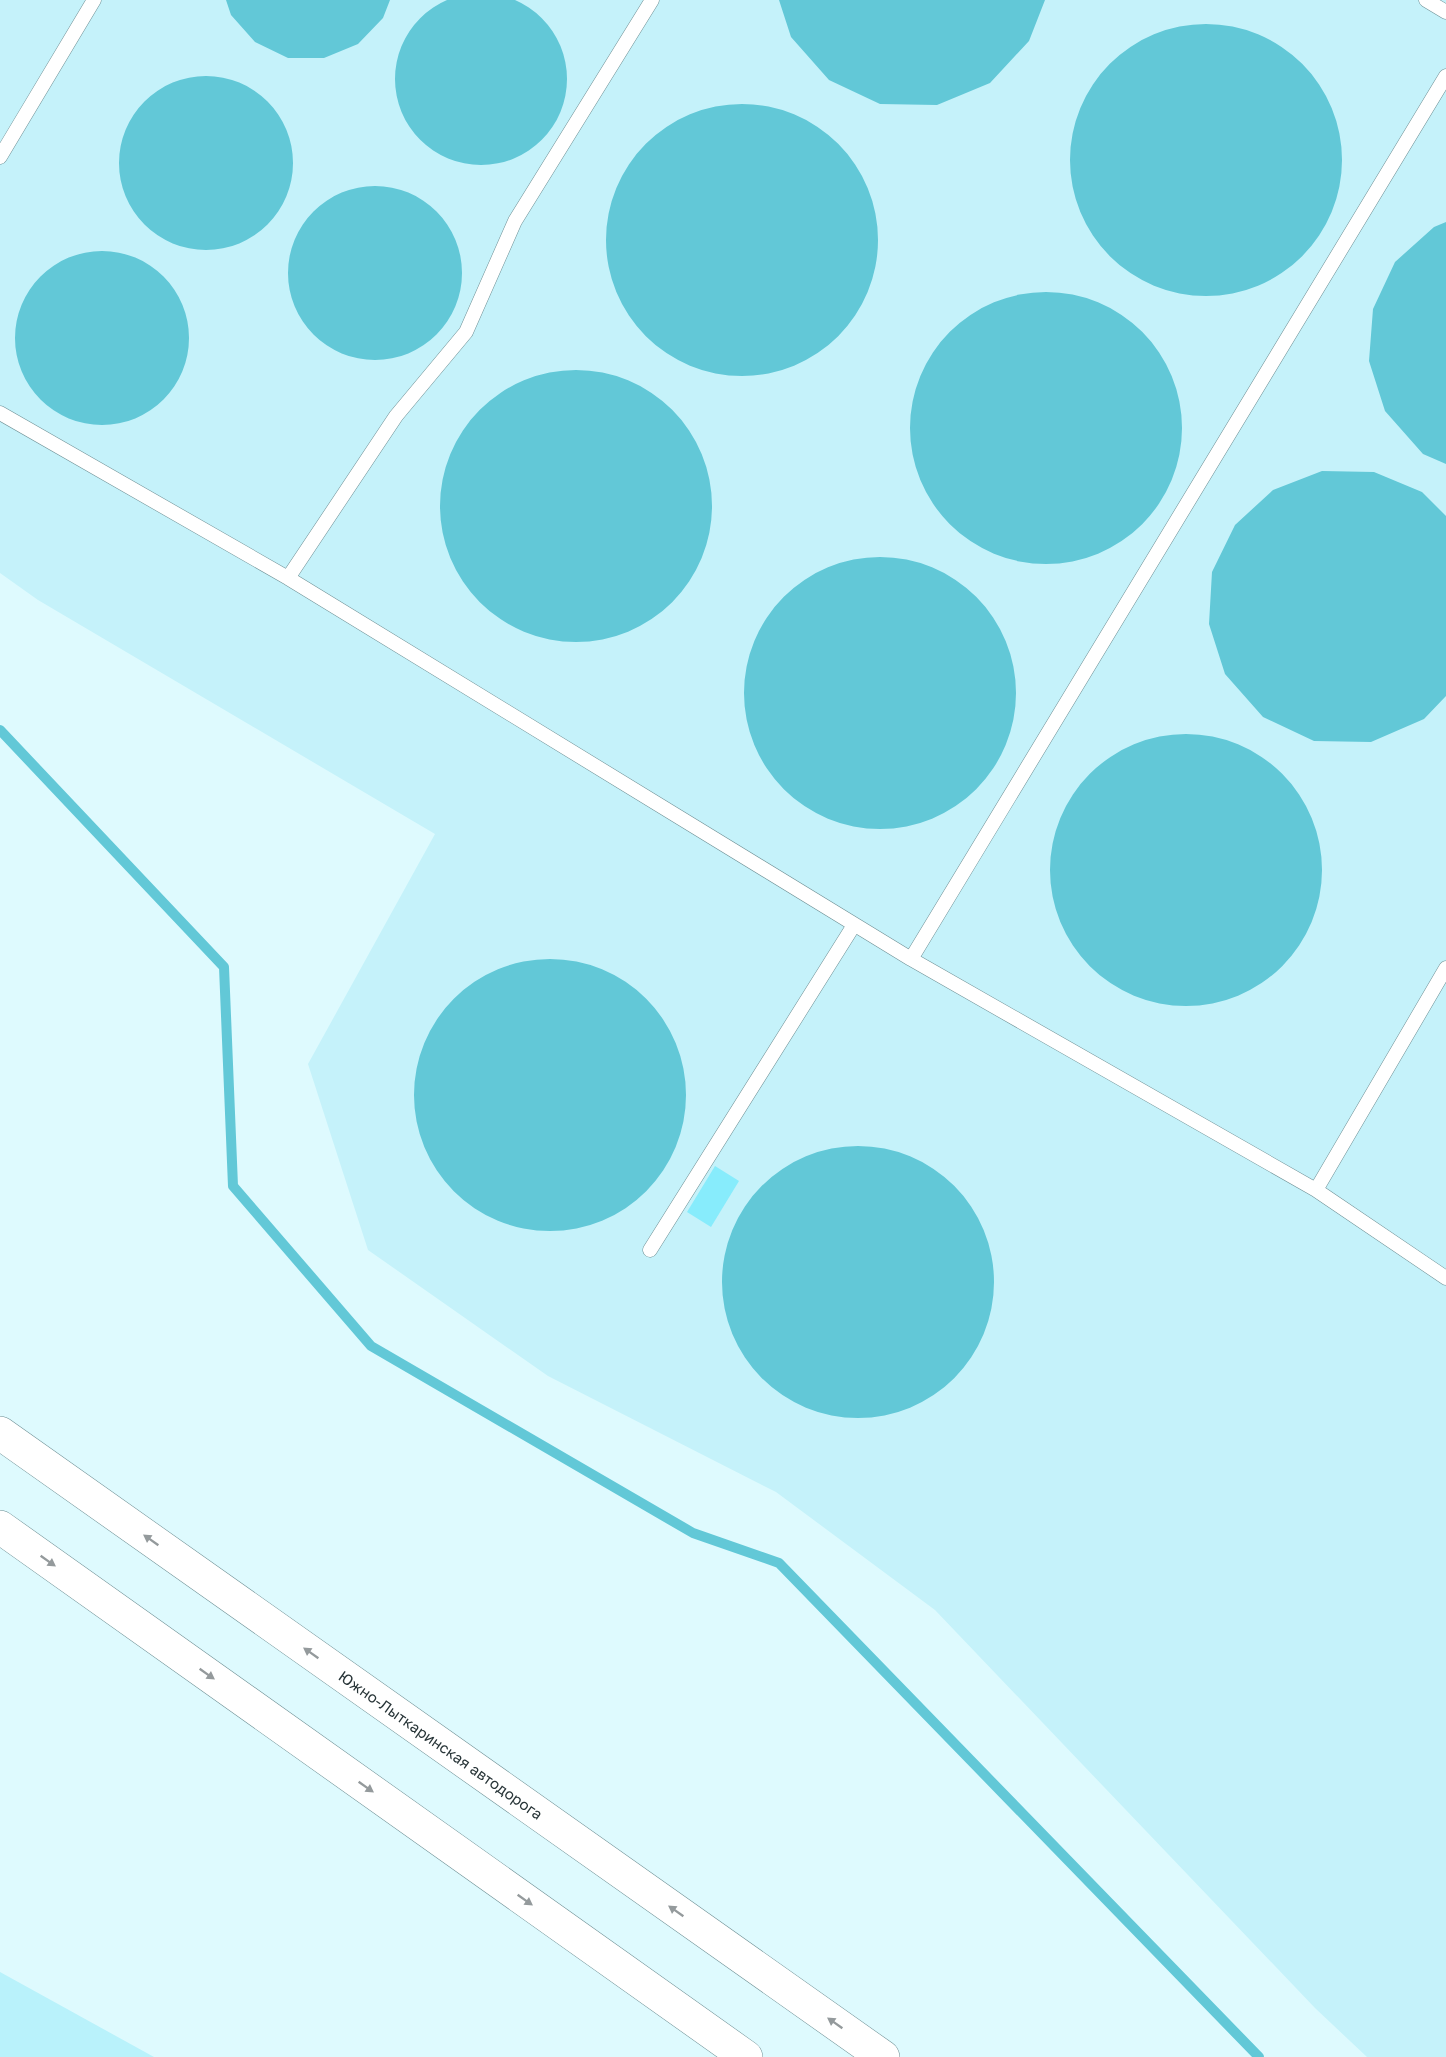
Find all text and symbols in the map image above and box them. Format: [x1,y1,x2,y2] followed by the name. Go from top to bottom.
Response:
[144,1534,160,1546] one-way arrow
[39,1555,55,1567] one-way arrow
[303,1647,319,1659] one-way arrow
[336,1666,546,1823] street label: Южно-Лыткаринская автодорога
[198,1668,214,1680] one-way arrow
[357,1781,373,1793] one-way arrow
[516,1894,532,1906] one-way arrow
[668,1905,684,1917] one-way arrow
[828,2017,844,2029] one-way arrow

